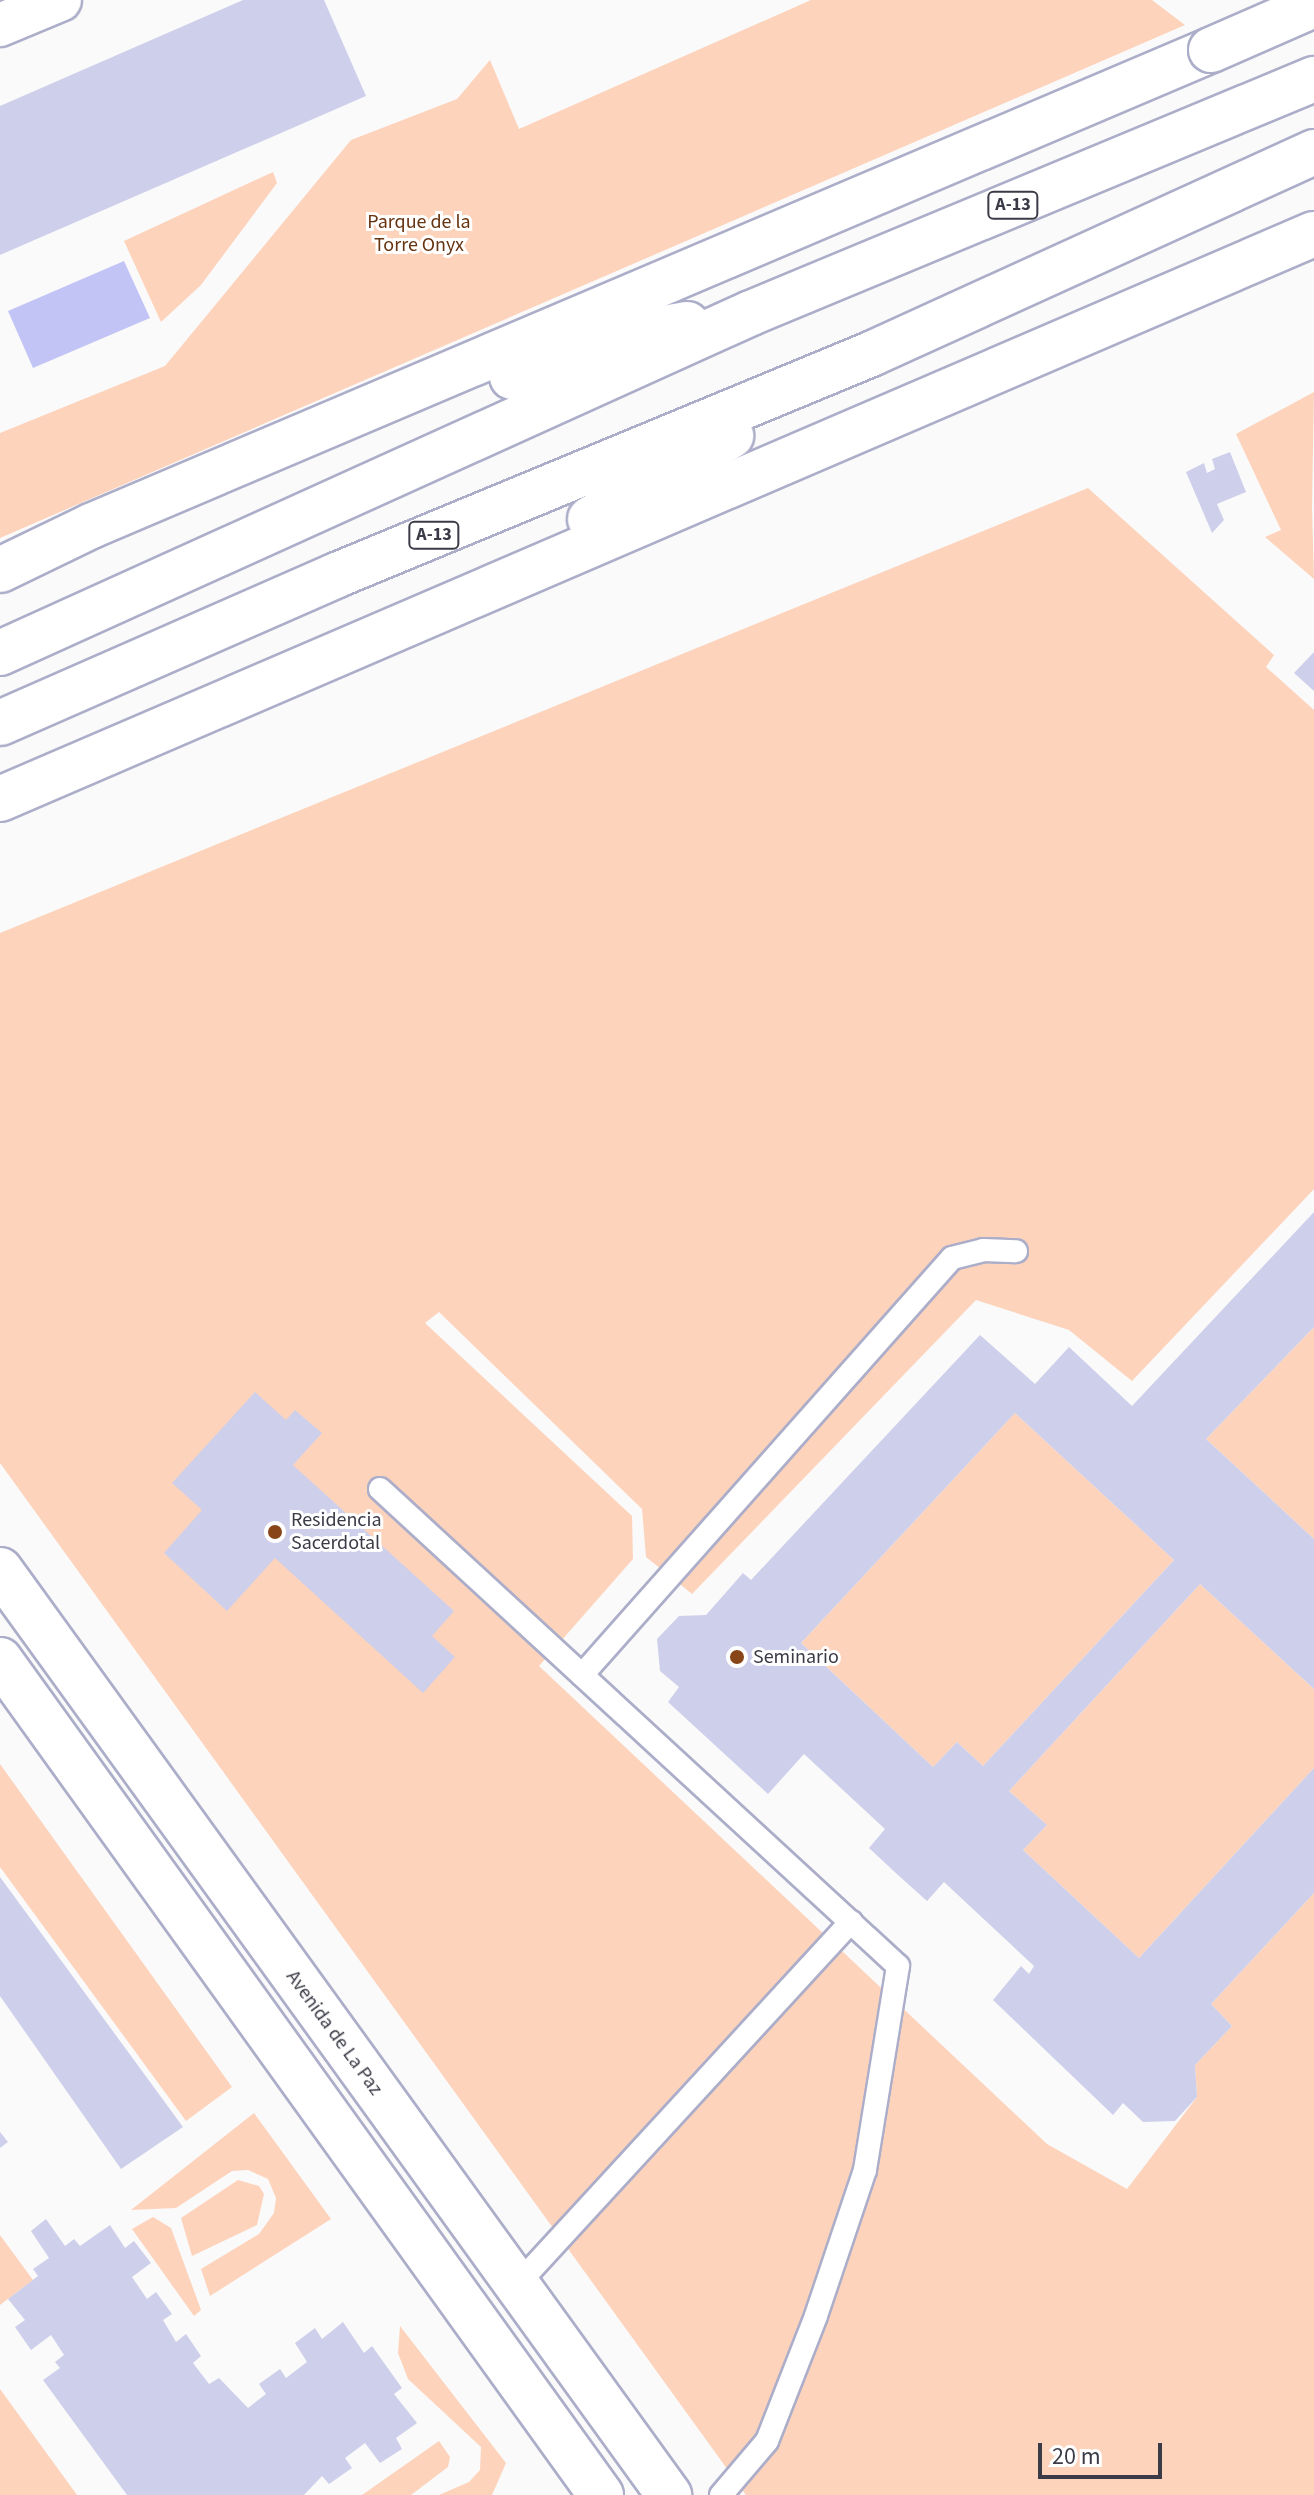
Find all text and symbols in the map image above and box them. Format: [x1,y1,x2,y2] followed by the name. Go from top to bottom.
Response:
[987,191,1039,219] road number: A-13
[367,211,471,258] park label: Parque de la Torre Onyx
[408,521,460,549] road number: A-13
[291,1508,381,1555] place label: Residencia Sacerdotal
[266,1523,284,1541] marker: Residencia Sacerdotal
[753,1645,839,1669] place label: Seminario
[728,1648,746,1666] marker: Seminario
[281,1966,387,2100] street label: Avenida de La Paz
[1042,2427,1166,2477] scale bar
[1052,2439,1101,2474] text: 20 m

